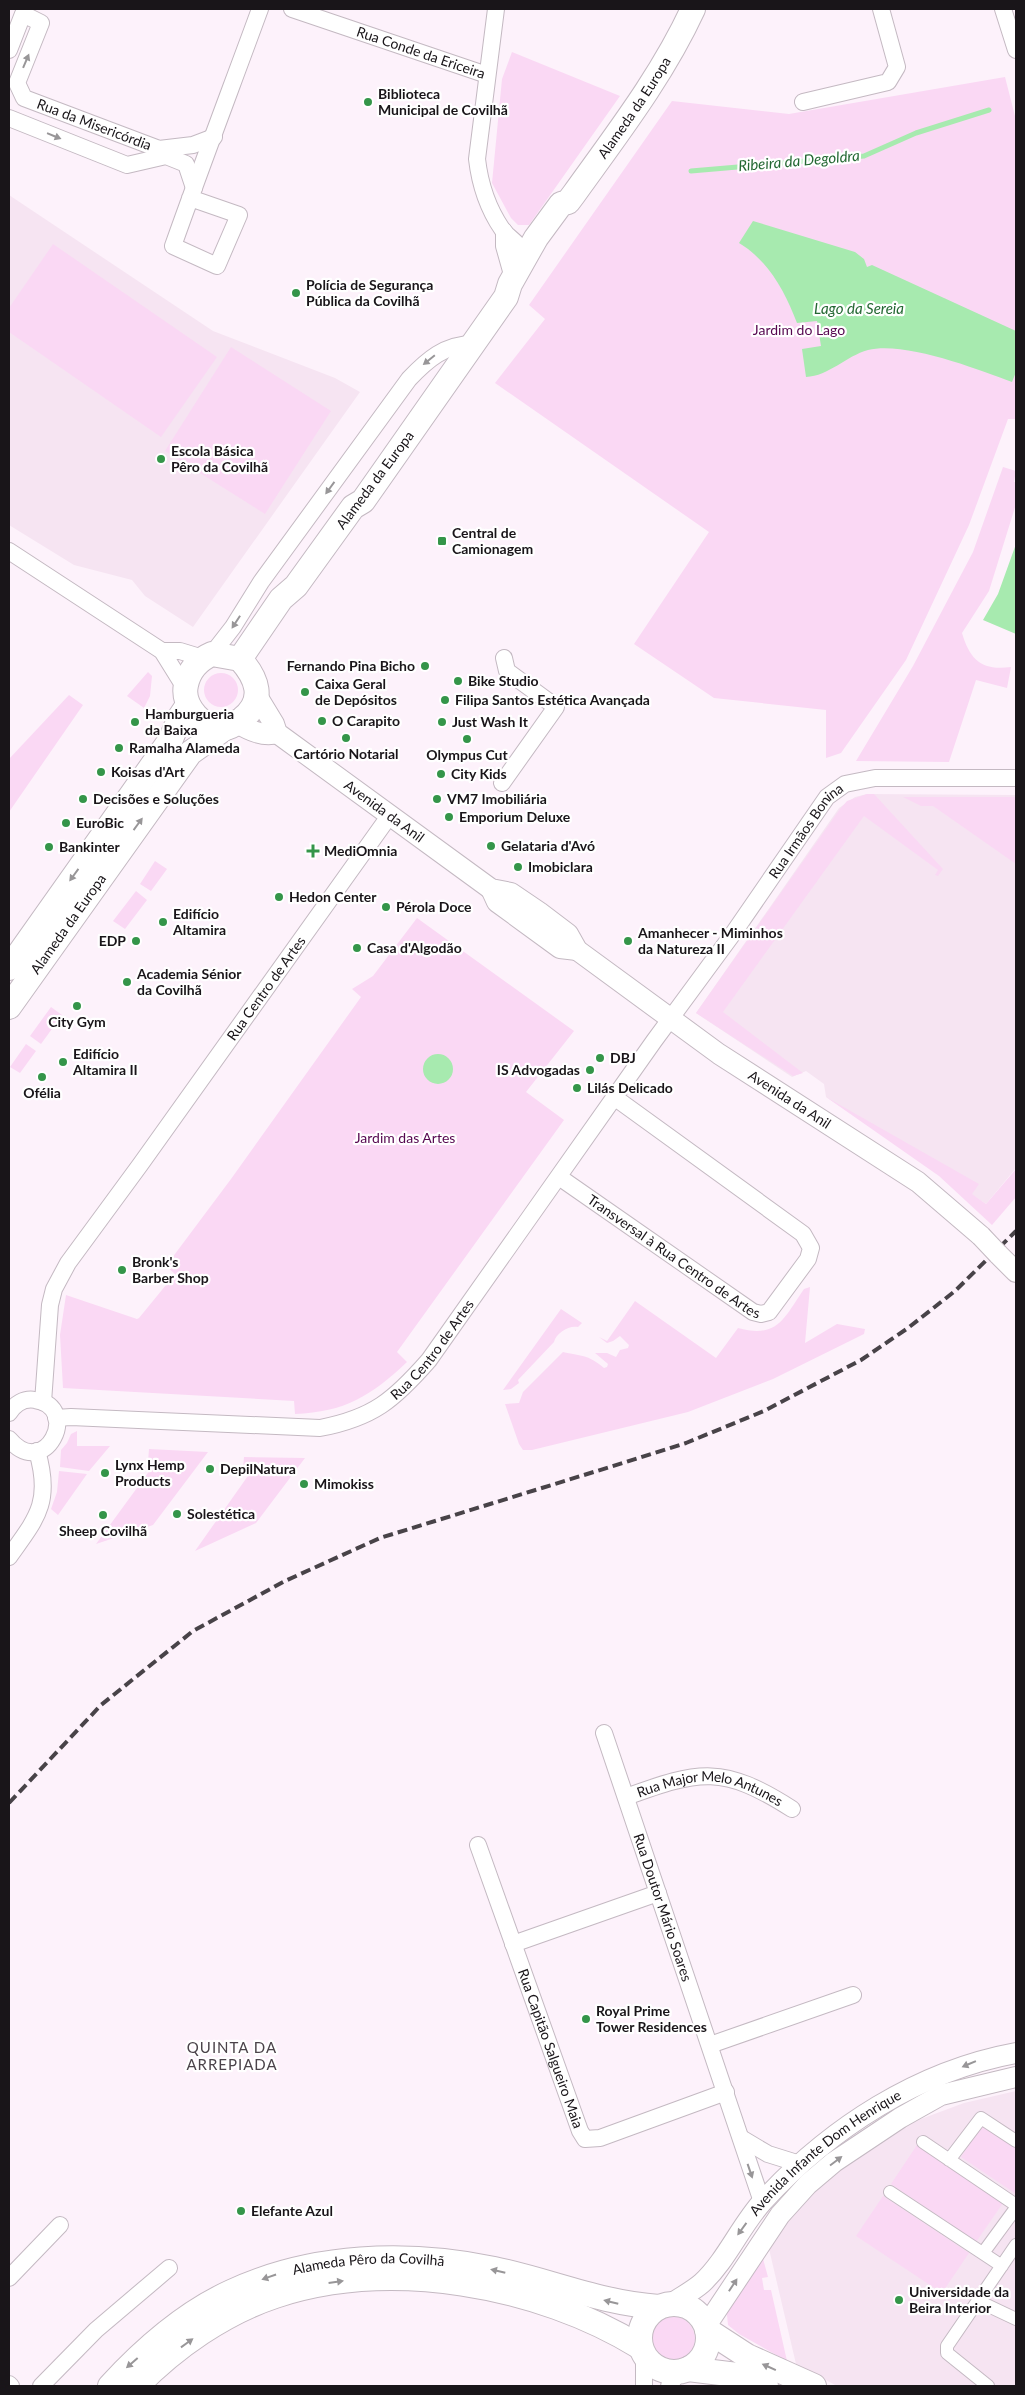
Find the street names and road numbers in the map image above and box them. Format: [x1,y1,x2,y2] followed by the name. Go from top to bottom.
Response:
[354,22,488,82] street label: Rua Conde da Ericeira
[594,54,674,161] street label: Alameda da Europa
[35,95,154,153] street label: Rua da Misericórdia
[332,427,417,532] street label: Alameda da Europa
[341,776,428,846] street label: Avenida da Anil
[765,779,846,881] street label: Rua Irmãos Bonina
[26,870,109,977] street label: Alameda da Europa
[223,933,309,1043] street label: Rua Centro de Artes
[745,1066,834,1132] street label: Avenida da Anil
[585,1191,762,1321] street label: Transversal à Rua Centro de Artes
[387,1296,477,1403] street label: Rua Centro de Artes
[634,1767,786,1809] street label: Rua Major Melo Antunes
[630,1831,696,1983] street label: Rua Doutor Mário Soares
[515,1966,587,2130] street label: Rua Capitão Salgueiro Maia
[746,2086,904,2219] street label: Avenida Infante Dom Henrique
[290,2249,445,2278] street label: Alameda Pêro da Covilhã

